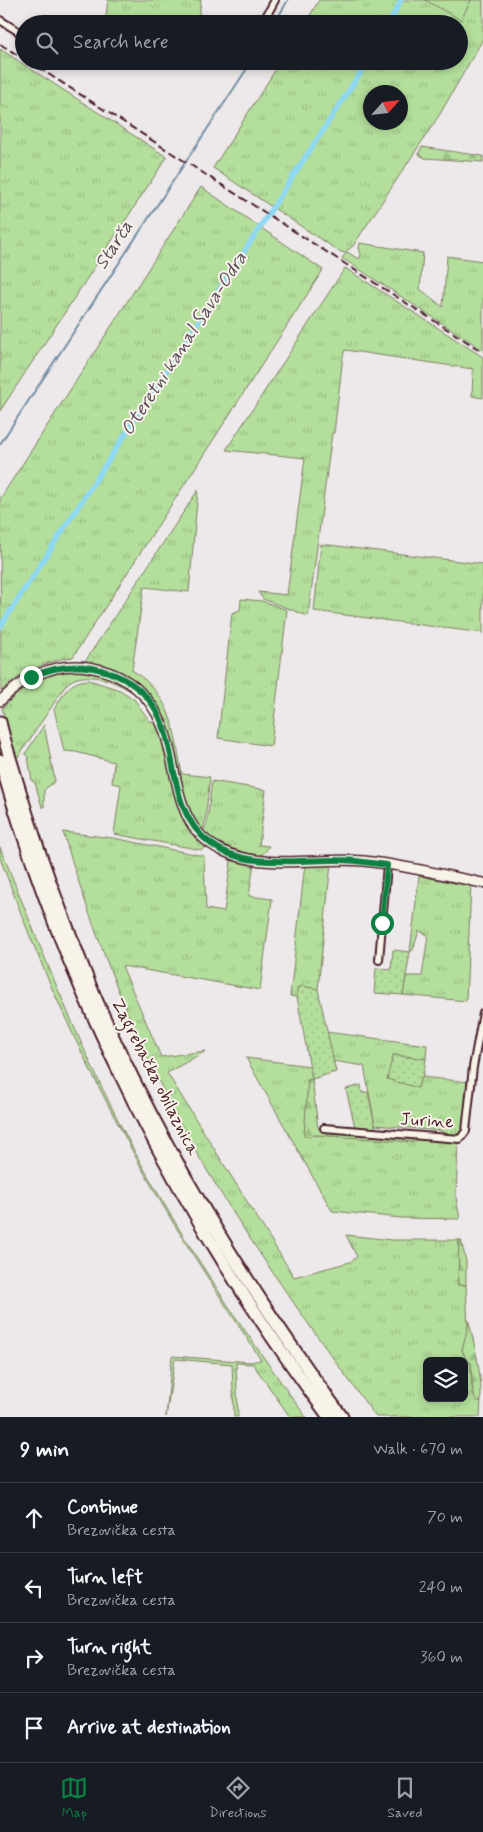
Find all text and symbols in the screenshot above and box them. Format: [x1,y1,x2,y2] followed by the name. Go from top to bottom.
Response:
[15,15,468,70] search box
[33,29,61,57] icon: search
[73,30,169,55] text: Search here
[363,85,408,130] north arrow
[89,216,139,274] water label: Starča
[115,247,253,441] water label: Oteretni kanal Sava-Odra
[20,666,43,689] route end
[371,912,394,935] route start
[103,994,205,1161] street label: Zagrebačka obilaznica
[400,1108,454,1134] street label: Jurine
[423,1357,468,1402] map controls
[423,1357,468,1402] button: layers
[20,1436,69,1464] text: 9 min
[373,1439,463,1460] text: Walk · 670 m
[67,1495,138,1520] text: Continue
[20,1504,48,1532] icon: ahead
[427,1507,463,1528] text: 70 m
[67,1520,176,1541] text: Brezovička cesta
[67,1565,143,1590] text: Turn left
[20,1574,48,1602] icon: left
[419,1577,463,1598] text: 240 m
[67,1590,176,1611] text: Brezovička cesta
[67,1635,151,1660] text: Turn right
[20,1644,48,1672] icon: right
[420,1647,463,1668] text: 360 m
[67,1660,176,1681] text: Brezovička cesta
[20,1714,48,1742] icon: arrive
[67,1715,231,1740] text: Arrive at destination
[60,1774,88,1822] tab: Map
[209,1774,267,1822] tab: Directions
[387,1774,423,1822] tab: Saved

